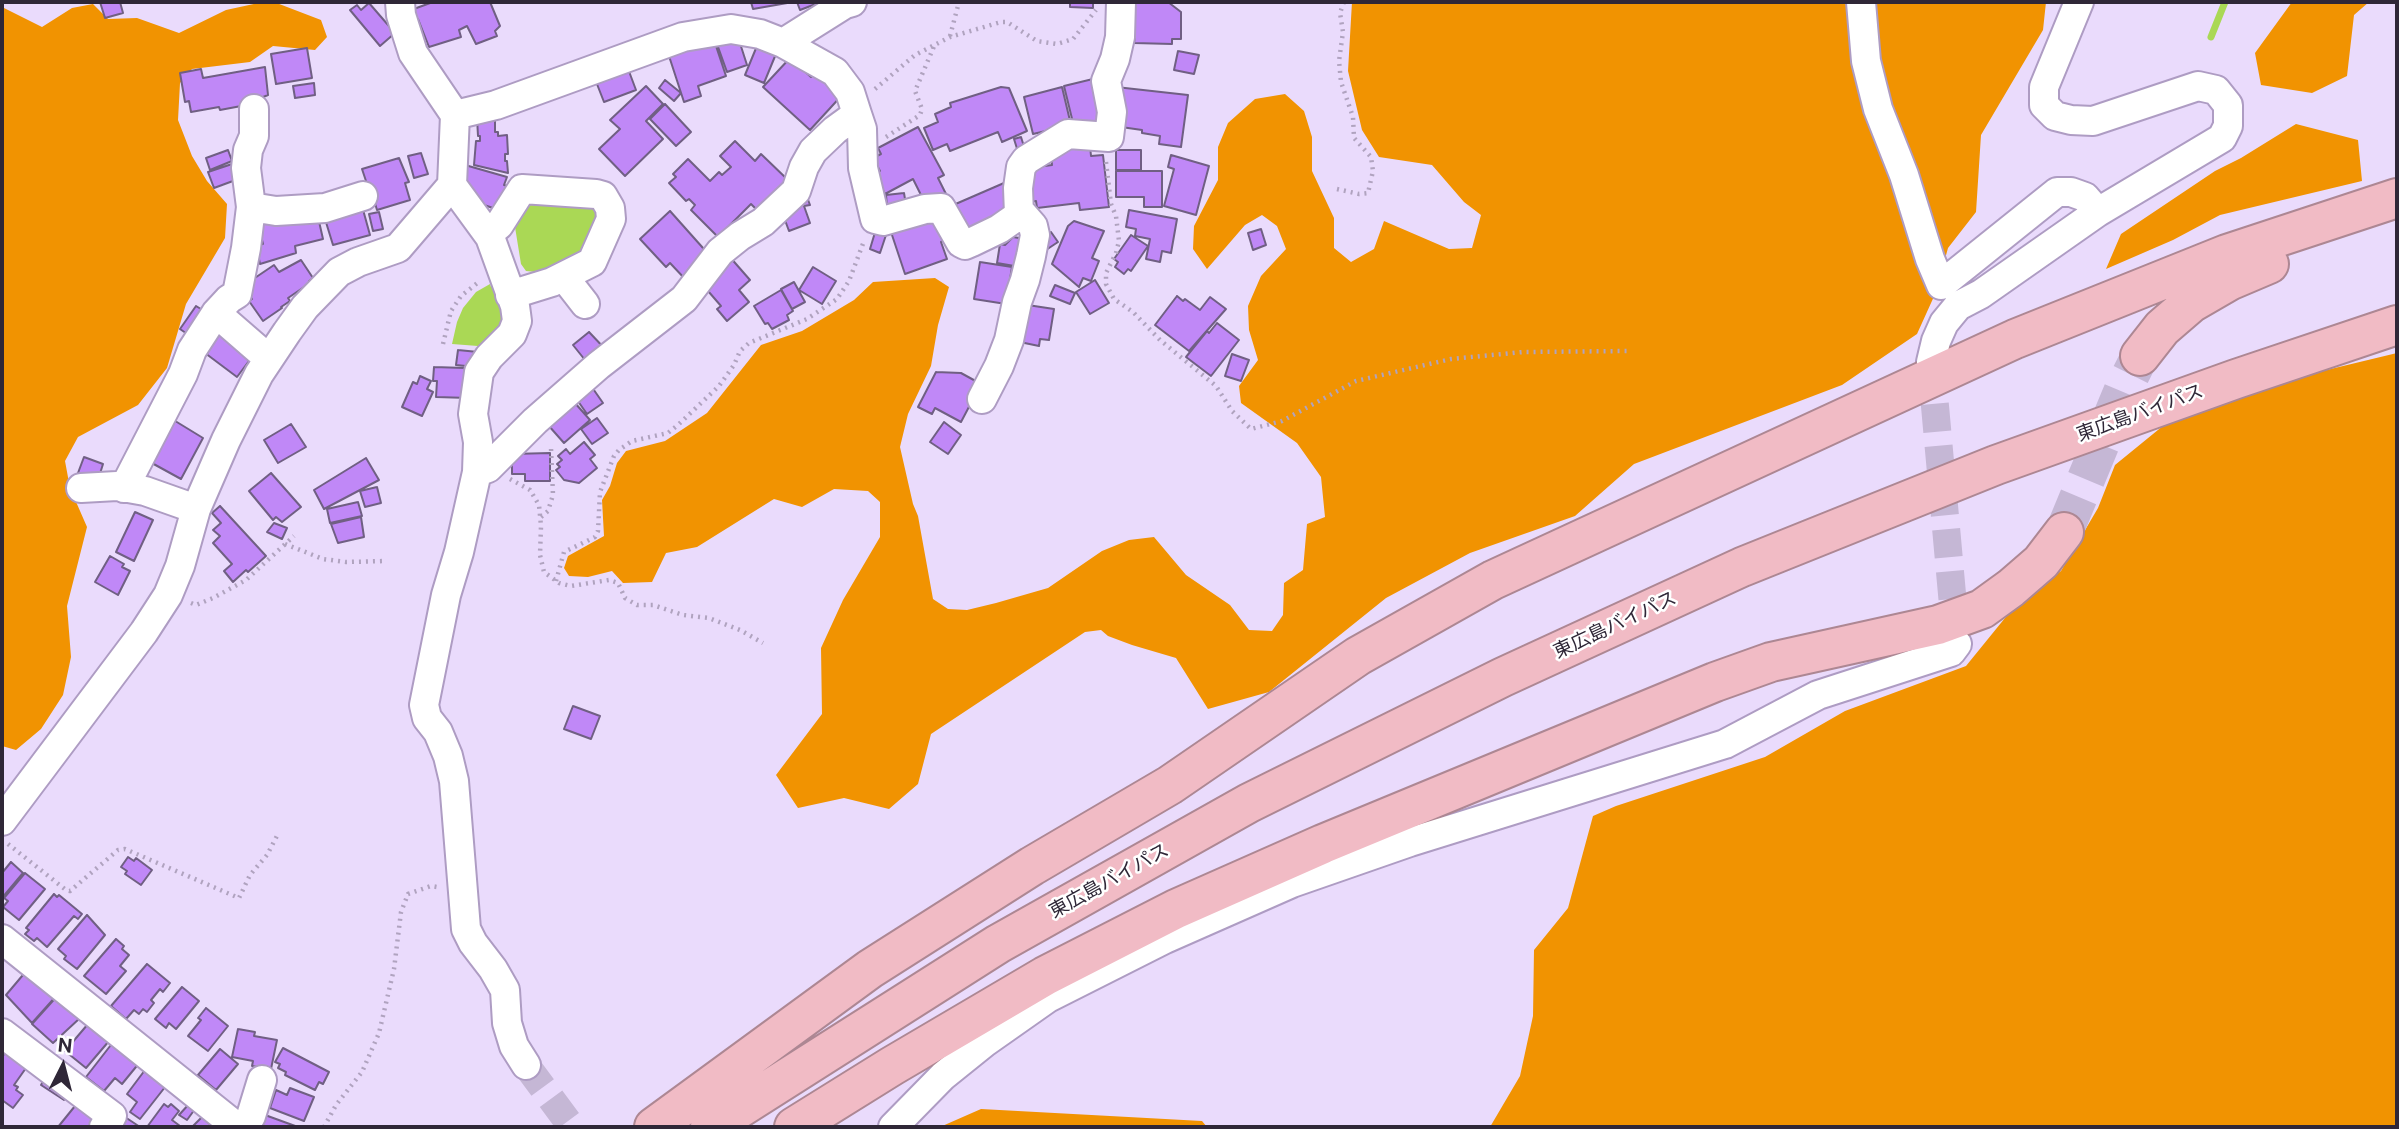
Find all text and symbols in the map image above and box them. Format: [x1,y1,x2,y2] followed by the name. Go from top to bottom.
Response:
[2074,380,2206,446] street label: 東広島バイパス
[1550,587,1680,663] street label: 東広島バイパス
[1045,839,1173,923] street label: 東広島バイパス
[28,1031,98,1101] north arrow
[57,1033,74,1057] text: N

